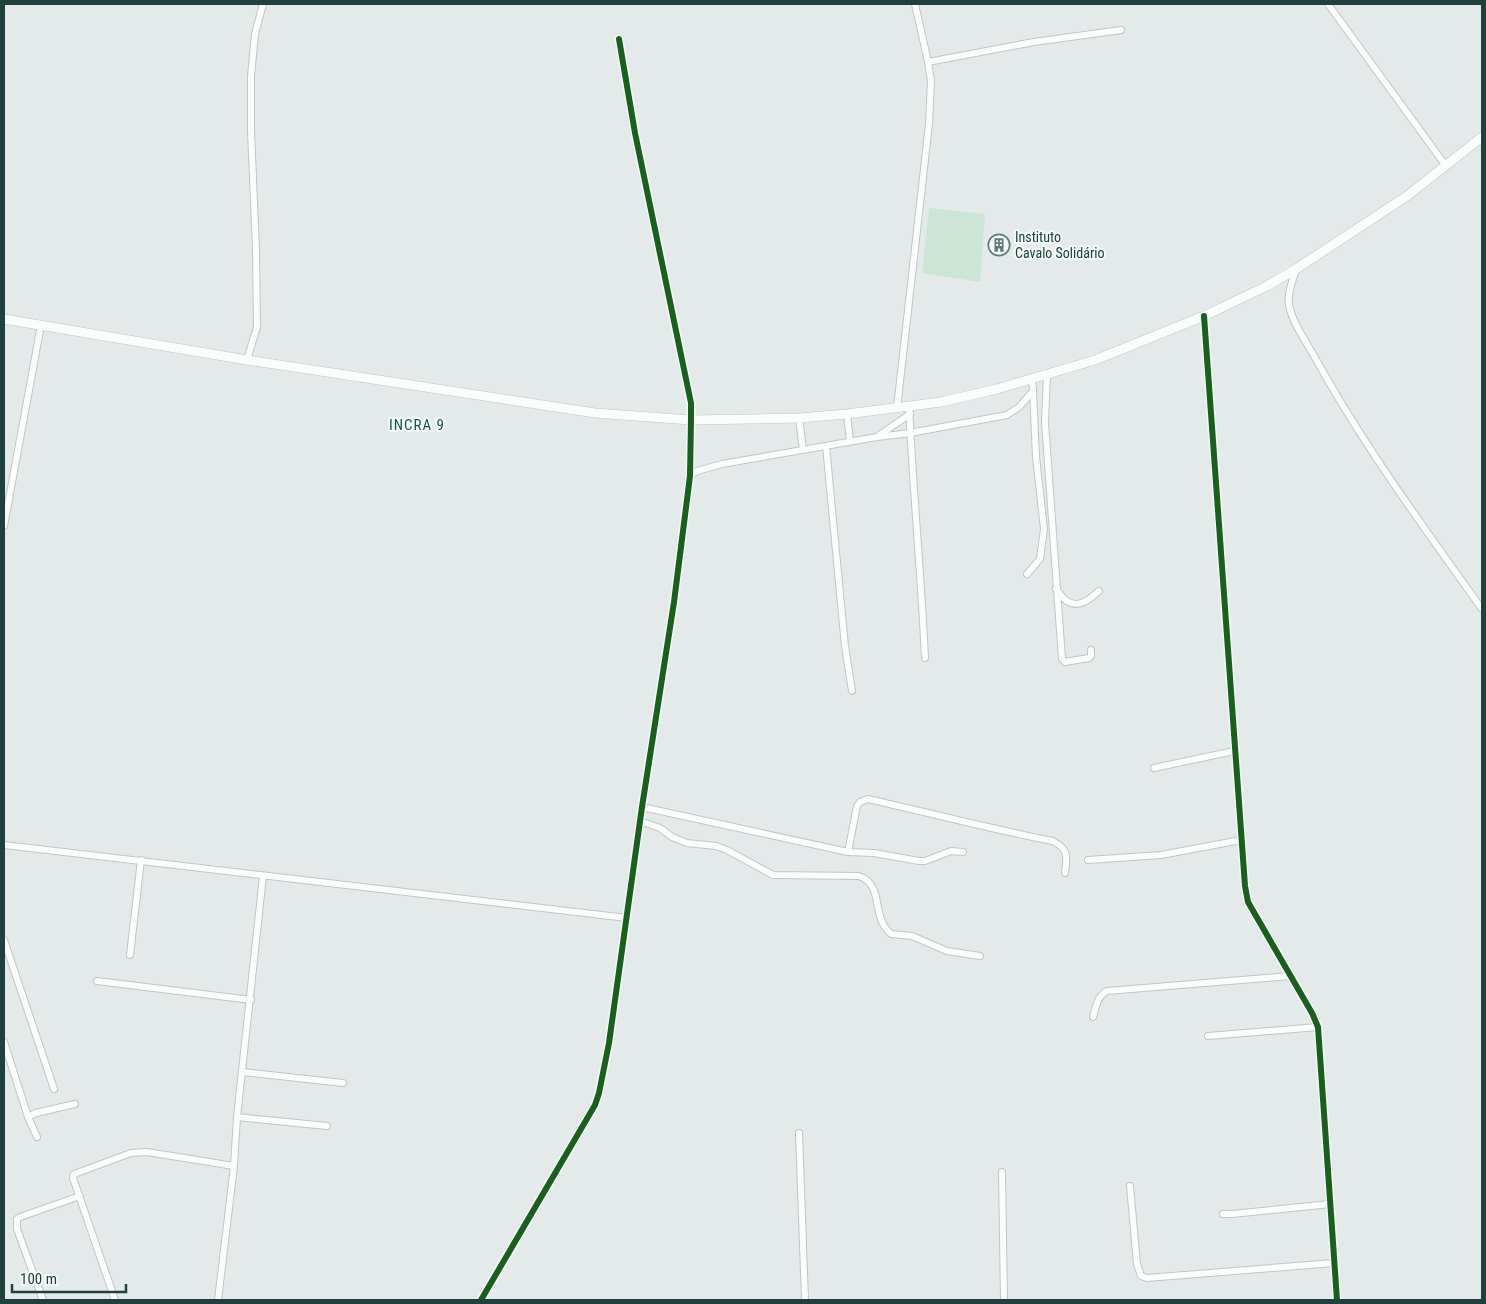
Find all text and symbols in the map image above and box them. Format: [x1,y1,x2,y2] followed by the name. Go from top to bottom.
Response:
[1015,229,1104,261] place label: Instituto Cavalo Solidário
[987,233,1011,257] building icon: Instituto Cavalo Solidário
[389,416,445,434] district label: INCRA 9
[12,1262,126,1294] scale bar
[20,1270,57,1288] text: 100 m

